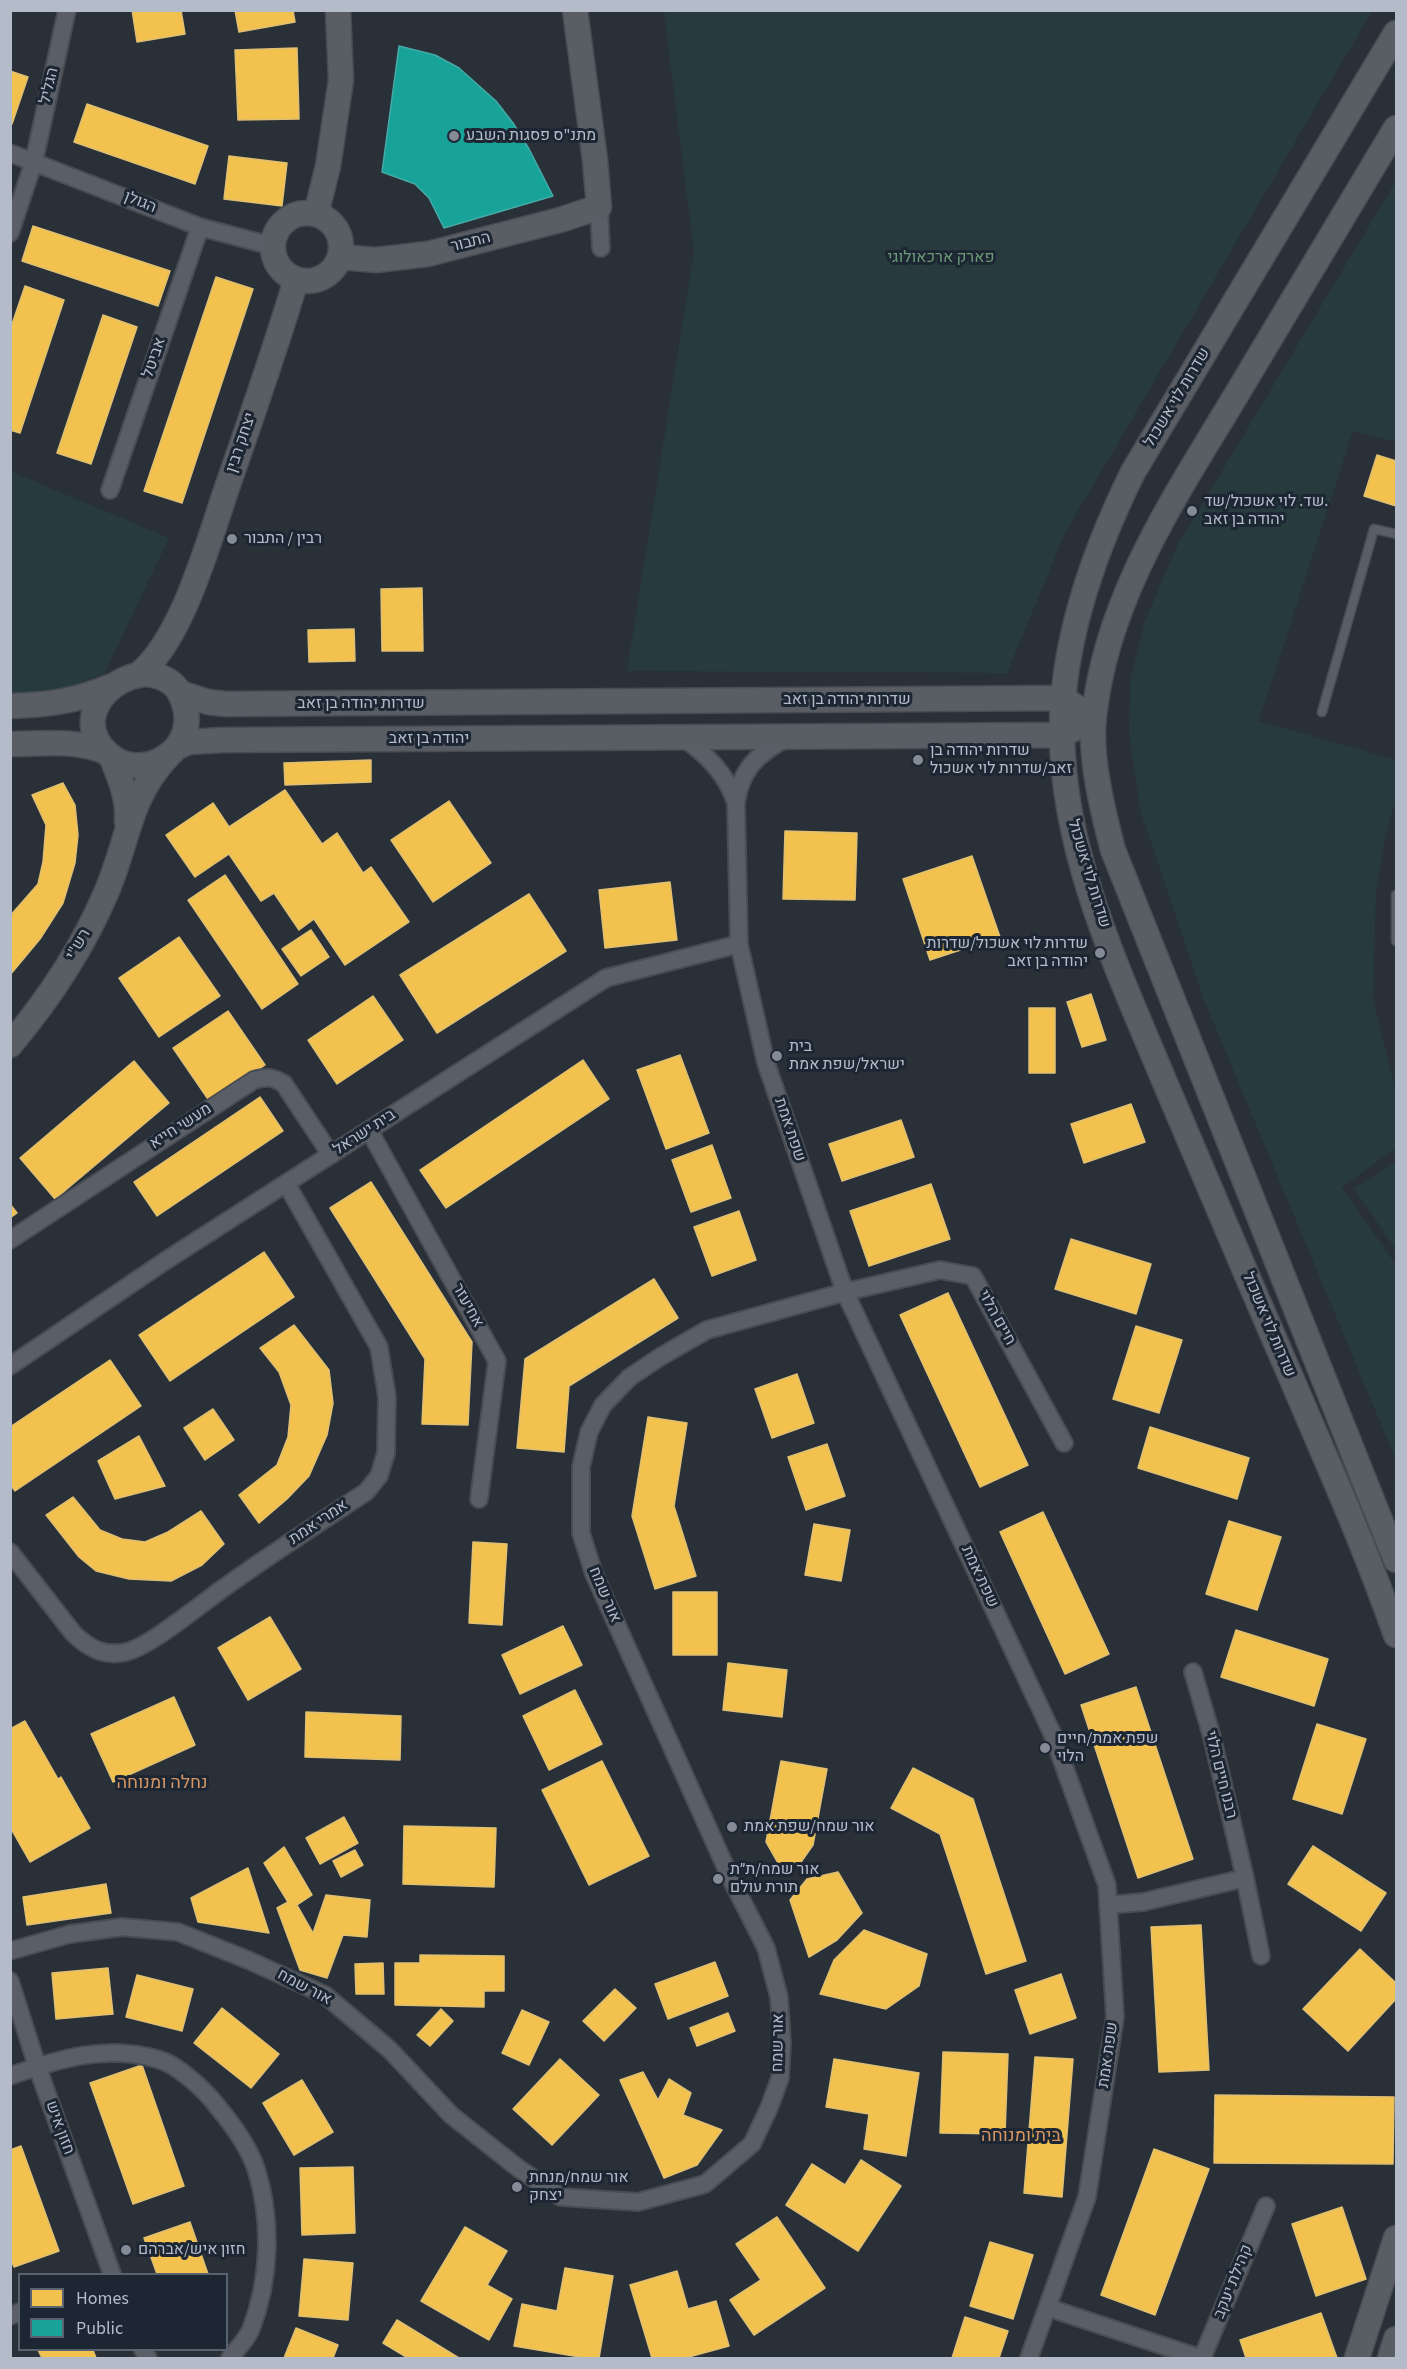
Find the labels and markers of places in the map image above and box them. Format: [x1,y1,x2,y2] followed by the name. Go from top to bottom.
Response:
[466,126,596,146] place label: מתנ"ס פסגות השבע
[447,129,461,143] marker: מתנ"ס פסגות השבע
[1204,492,1328,530] place label: שד. לוי אשכול/שד. יהודה בן זאב
[1185,504,1199,518] marker: שד. לוי אשכול/שד. יהודה בן זאב
[244,529,322,549] place label: רבין / התבור
[225,532,239,546] marker: רבין / התבור
[930,741,1072,779] place label: שדרות יהודה בן זאב/שדרות לוי אשכול
[911,753,925,767] marker: שדרות יהודה בן זאב/שדרות לוי אשכול
[927,934,1088,972] place label: שדרות לוי אשכול/שדרות יהודה בן זאב
[1093,946,1107,960] marker: שדרות לוי אשכול/שדרות יהודה בן זאב
[789,1037,905,1075] place label: בית ישראל/שפת אמת
[770,1049,784,1063] marker: בית ישראל/שפת אמת
[1057,1729,1158,1767] place label: שפת אמת/חיים הלוי
[1038,1741,1052,1755] marker: שפת אמת/חיים הלוי
[744,1817,875,1837] place label: אור שמח/שפת אמת
[725,1820,739,1834] marker: אור שמח/שפת אמת
[730,1860,819,1898] place label: אור שמח/ת״ת תורת עולם
[711,1872,725,1886] marker: אור שמח/ת״ת תורת עולם
[529,2168,629,2206] place label: אור שמח/מנחת יצחק
[510,2180,524,2194] marker: אור שמח/מנחת יצחק
[138,2240,245,2260] place label: חזון איש/אברהם
[119,2243,133,2257] marker: חזון איש/אברהם

